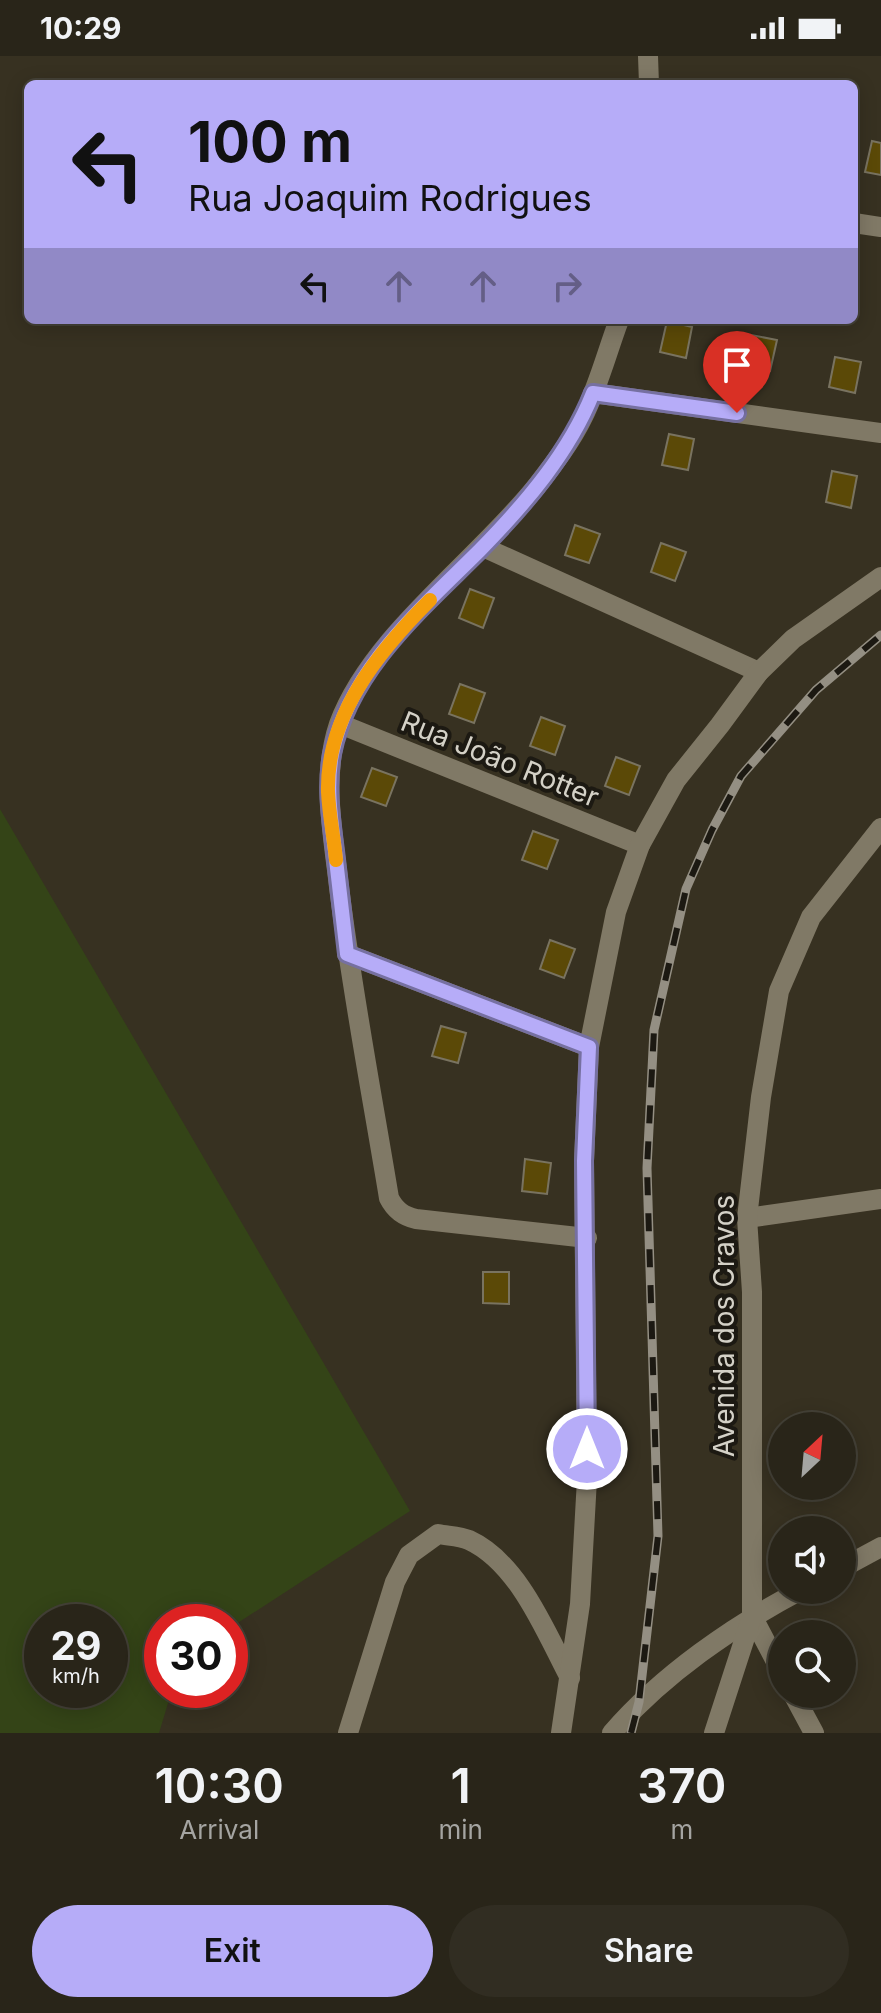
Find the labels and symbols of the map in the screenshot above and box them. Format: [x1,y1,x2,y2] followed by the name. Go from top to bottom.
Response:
[703,331,771,413] pin
[396,704,604,814] street label: Rua João Rotter
[707,1195,741,1457] street label: Avenida dos Cravos
[545,1407,629,1491] position arrow
[768,1412,856,1500] north arrow
[144,1604,248,1708] speed limit sign: 30

